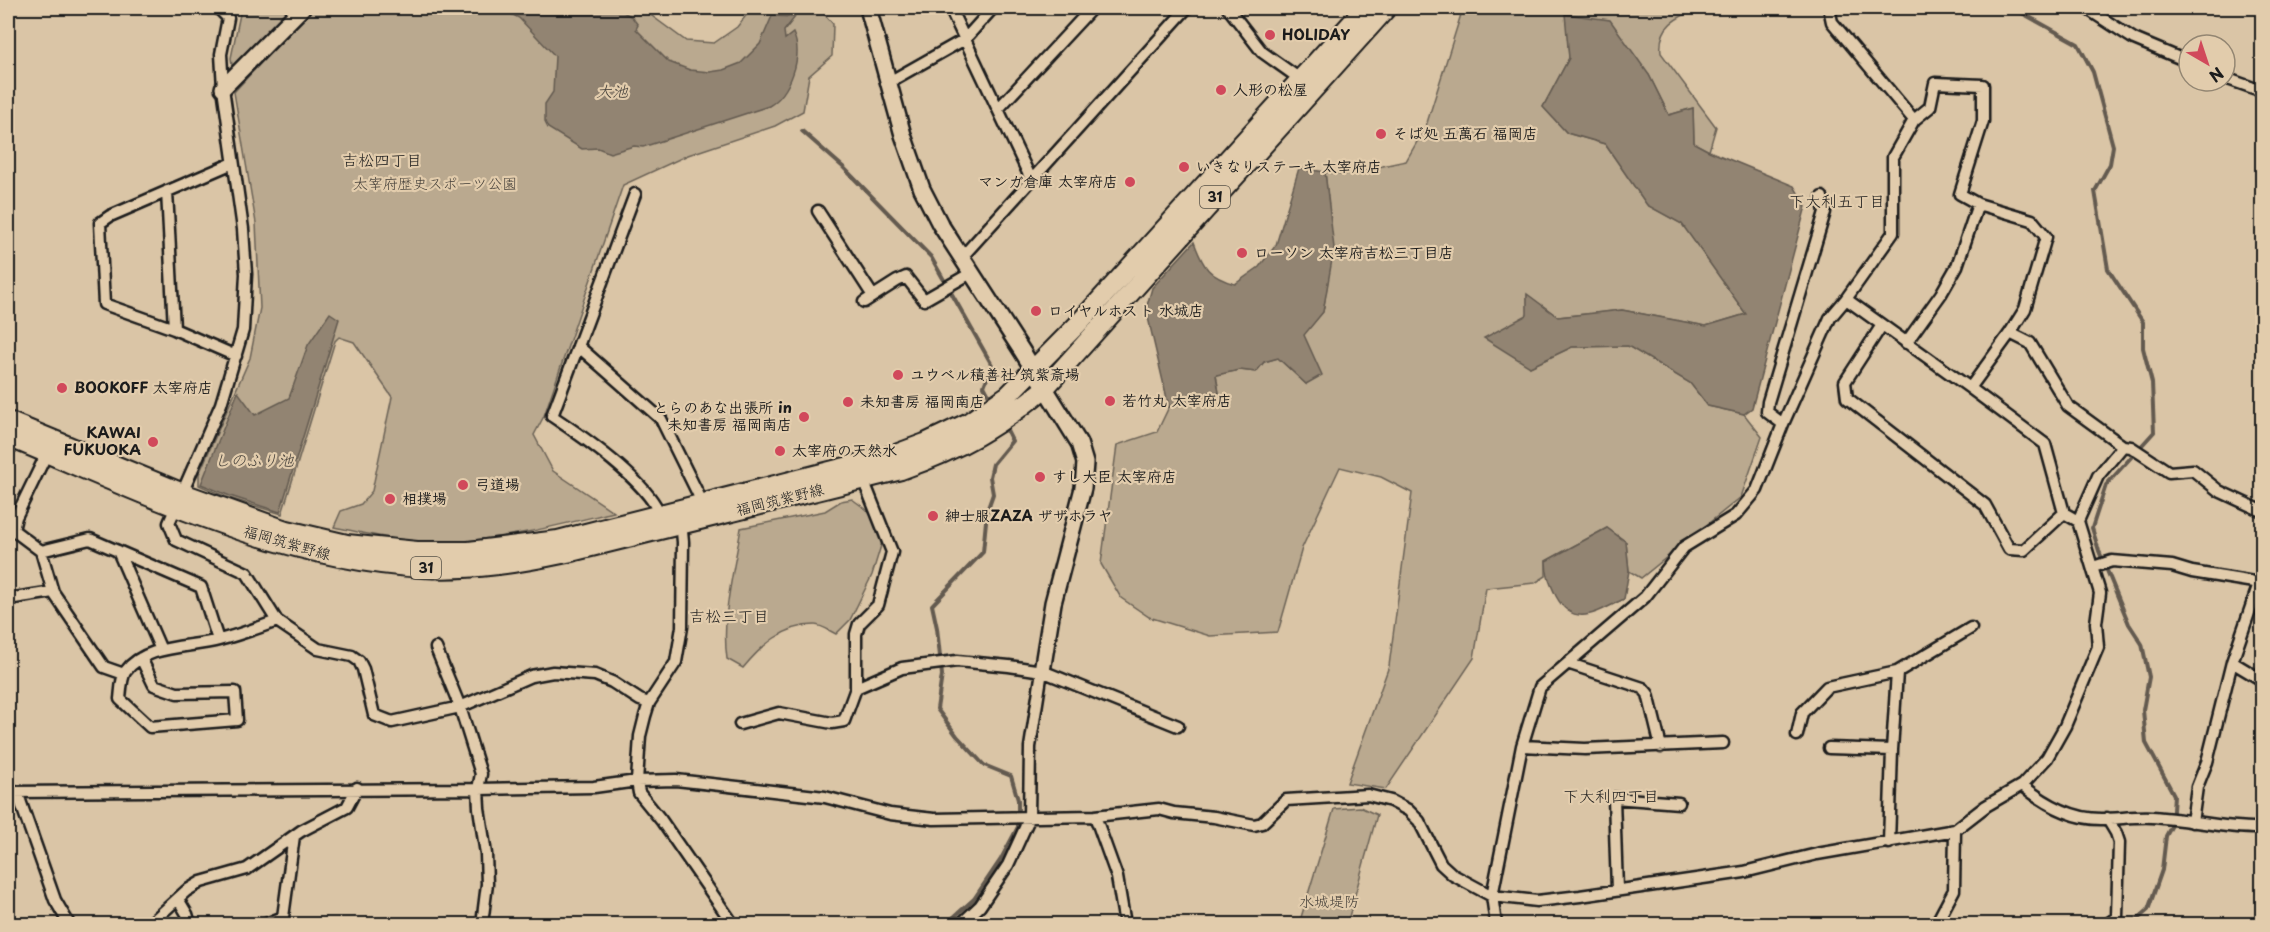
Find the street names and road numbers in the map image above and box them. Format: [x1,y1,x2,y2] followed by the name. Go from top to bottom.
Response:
[1200,186,1230,208] road number: 31
[733,476,826,521] street label: 福岡筑紫野線
[241,518,334,565] street label: 福岡筑紫野線
[411,557,441,579] road number: 31

